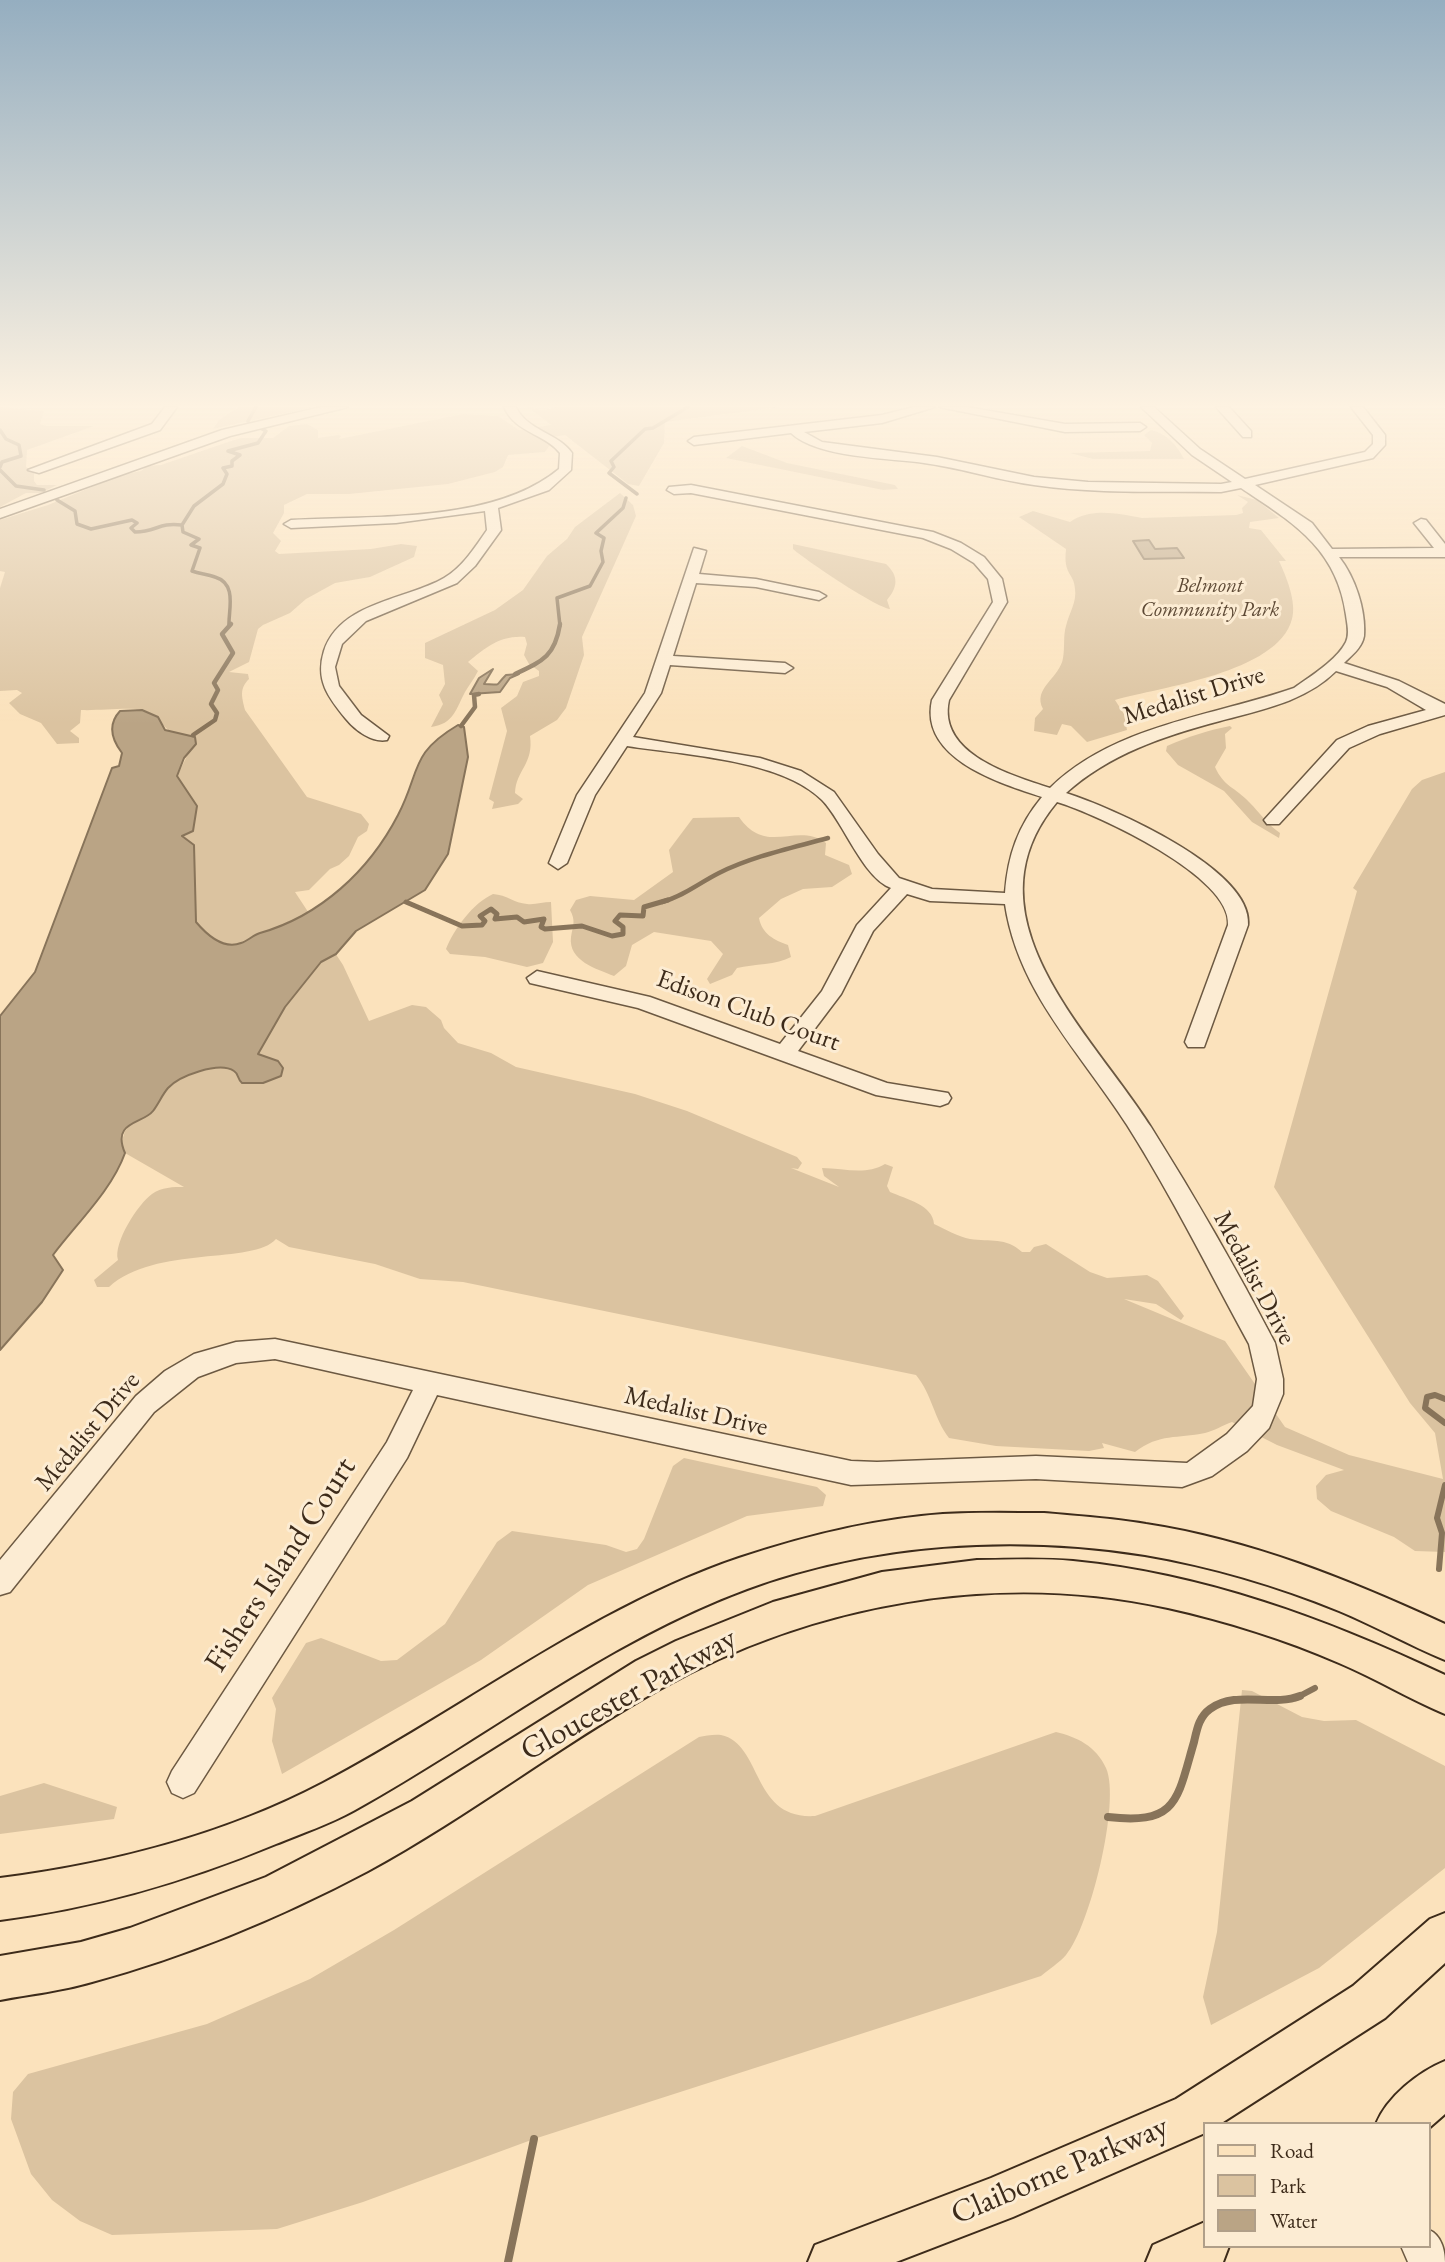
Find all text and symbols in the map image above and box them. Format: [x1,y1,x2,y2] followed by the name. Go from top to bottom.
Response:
[1141,573,1279,623] park label: Belmont Community Park
[1120,660,1268,732] street label: Medalist Drive
[652,963,844,1059] street label: Edison Club Court
[1206,1206,1302,1350] street label: Medalist Drive
[29,1366,147,1498] street label: Medalist Drive
[621,1380,771,1444] street label: Medalist Drive
[197,1450,365,1680] street label: Fishers Island Court
[514,1620,744,1770] street label: Gloucester Parkway
[946,2108,1174,2234] street label: Claiborne Parkway
[1204,2122,1431,2248] legend
[1270,2137,1314,2164] text: Road
[1270,2172,1306,2199] text: Park
[1270,2207,1317,2234] text: Water

